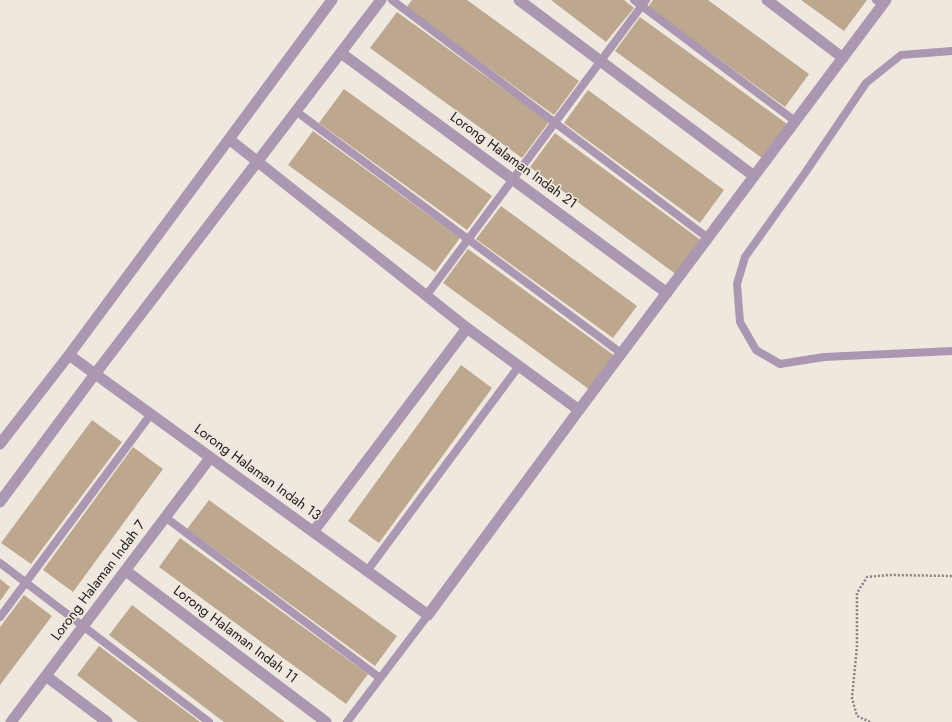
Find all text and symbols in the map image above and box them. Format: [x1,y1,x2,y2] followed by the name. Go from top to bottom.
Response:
[446,109,580,213] street label: Lorong Halaman Indah 21
[190,421,324,525] street label: Lorong Halaman Indah 13
[48,518,150,644] street label: Lorong Halaman Indah 7
[170,583,300,687] street label: Lorong Halaman Indah 11

